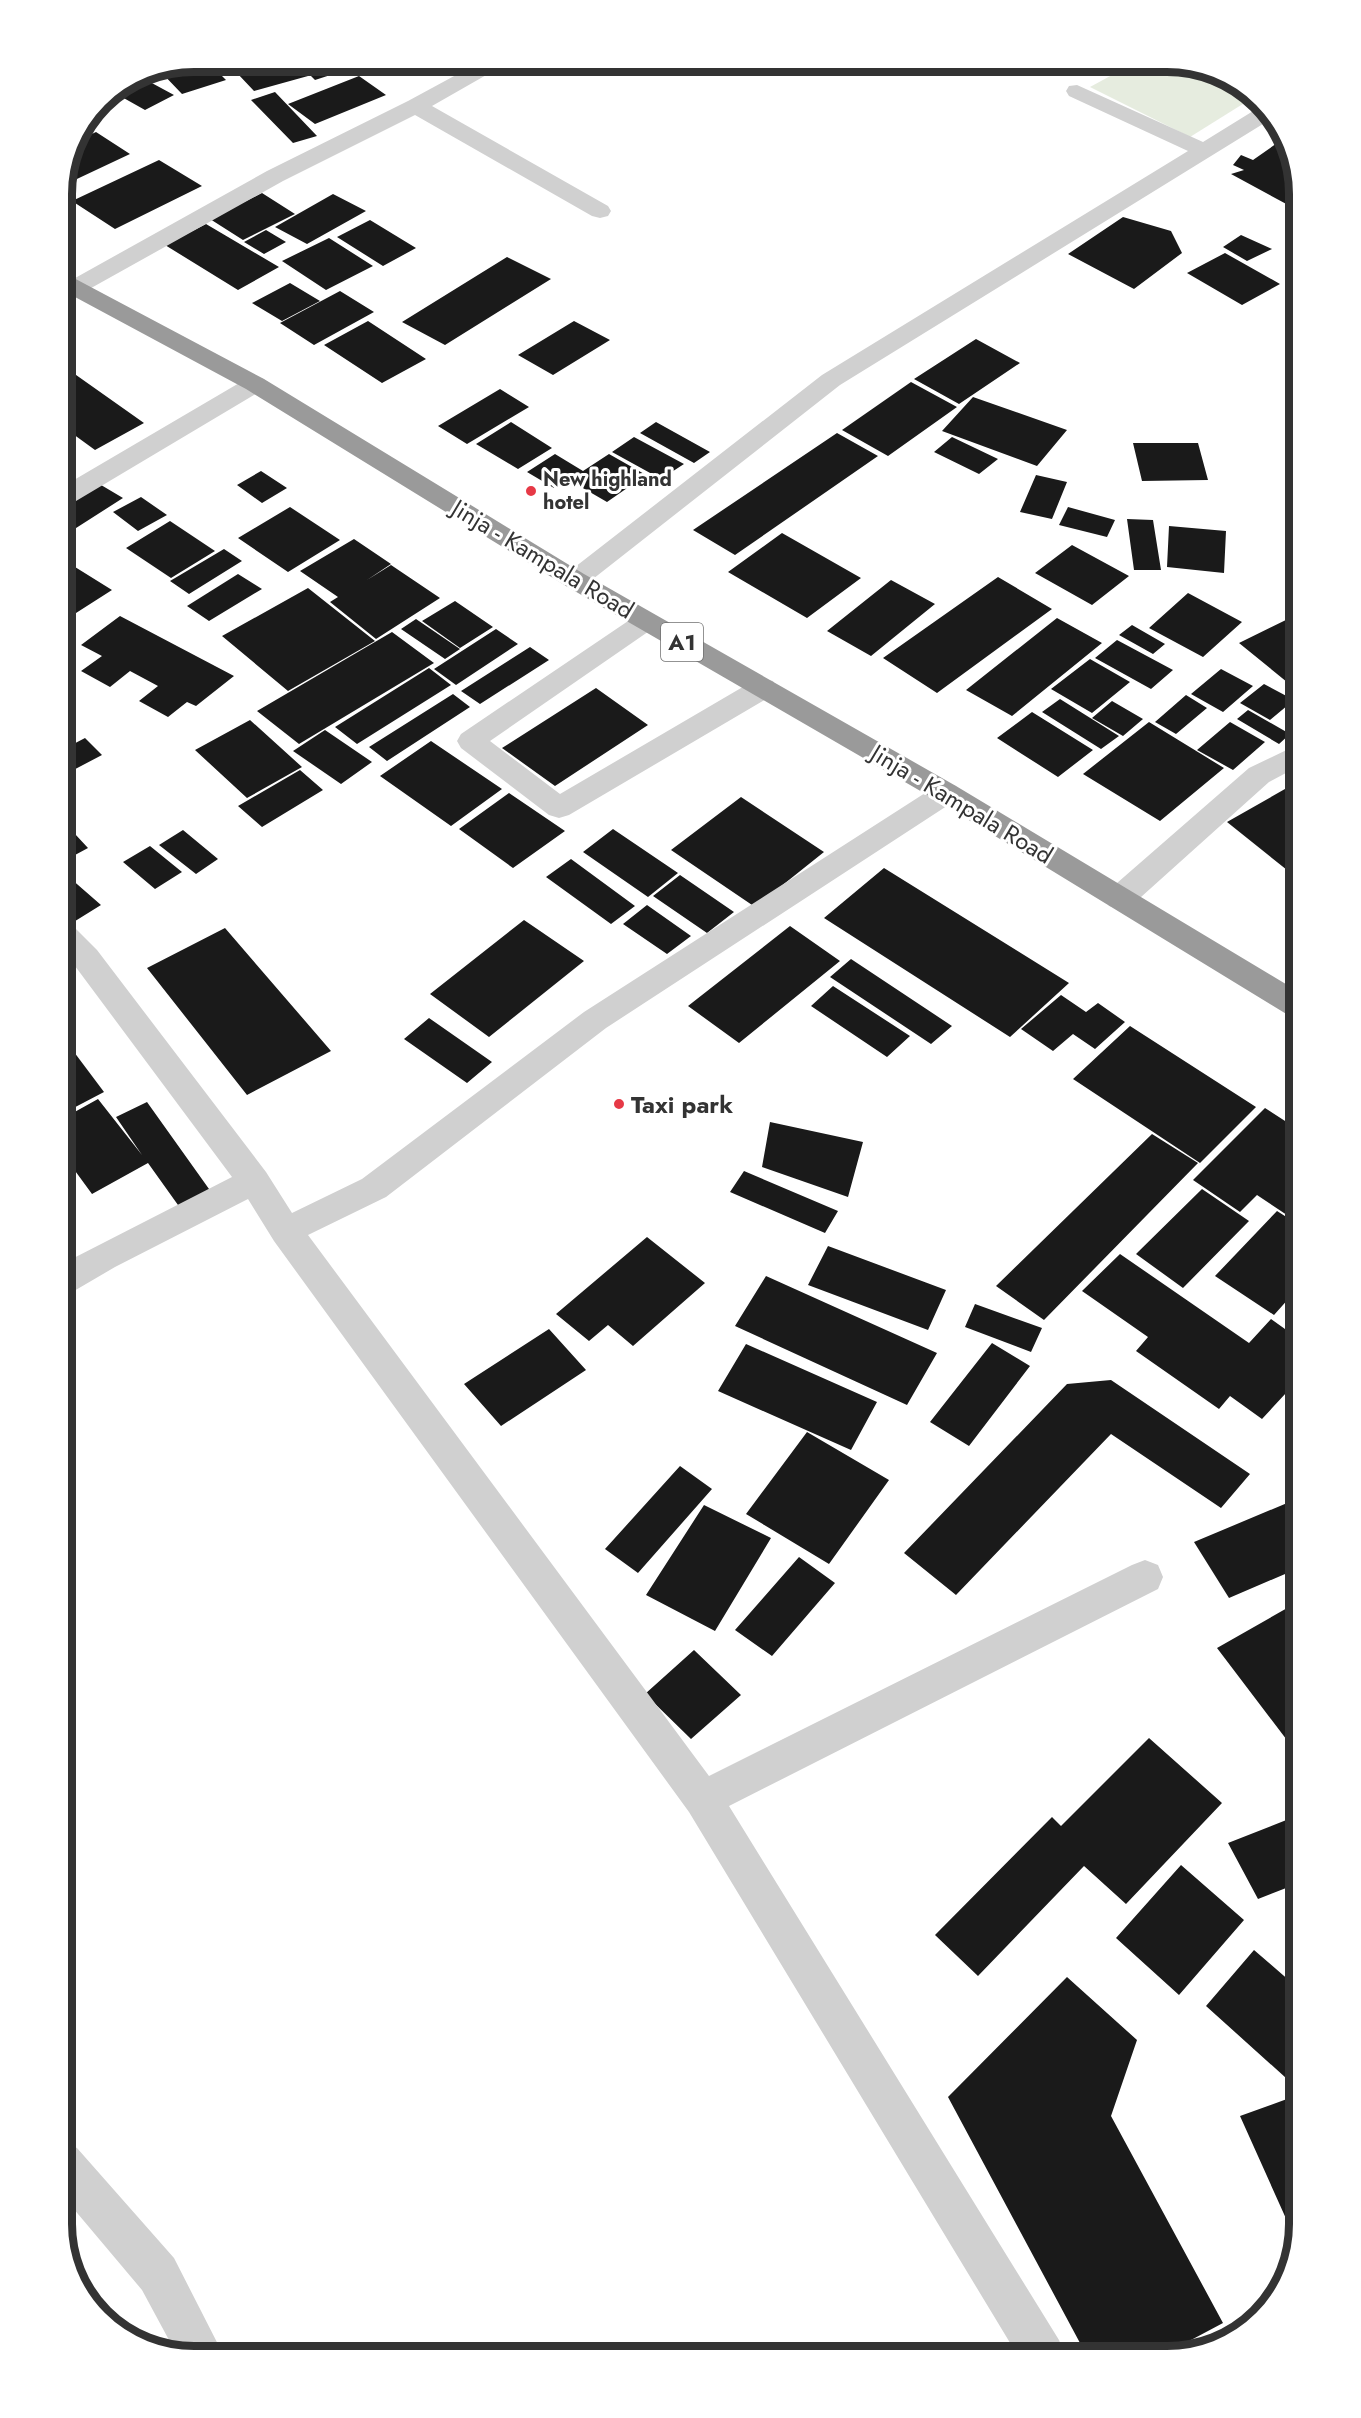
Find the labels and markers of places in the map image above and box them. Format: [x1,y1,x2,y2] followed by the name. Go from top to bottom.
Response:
[543,465,672,517] place label: New highland hotel
[524,484,538,498] marker: New highland hotel
[631,1087,733,1122] place label: Taxi park
[612,1097,626,1111] marker: Taxi park

